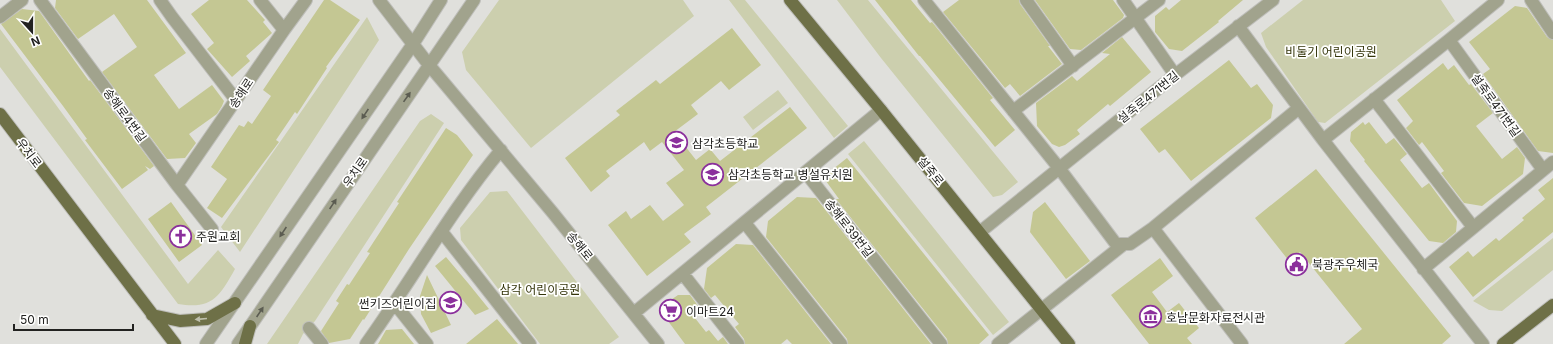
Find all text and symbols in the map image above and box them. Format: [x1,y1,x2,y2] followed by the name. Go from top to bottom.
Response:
[12,12,52,52] north arrow
[29,33,42,49] text: N
[1285,44,1377,59] park label: 비둘기 어린이공원
[1114,68,1182,126] street label: 설죽로471번길
[1468,70,1524,140] street label: 설죽로471번길
[226,75,256,111] street label: 송해로
[100,85,150,145] street label: 송해로4번길
[403,92,411,103] one-way arrow
[361,109,369,119] one-way arrow
[664,130,690,156] school or university icon: 삼각초등학교
[13,135,45,171] street label: 우치로
[692,136,758,151] place label: 삼각초등학교
[915,153,947,189] street label: 설죽로
[339,154,371,190] street label: 우치로
[699,161,725,187] school or university icon: 삼각초등학교 병설유치원
[728,167,853,182] place label: 삼각초등학교 병설유치원
[822,196,876,260] street label: 송해로39번길
[329,199,337,209] one-way arrow
[167,223,193,249] church icon: 주원교회
[279,227,287,238] one-way arrow
[564,228,596,264] street label: 송해로
[196,229,240,244] place label: 주원교회
[1284,251,1310,277] public building icon: 북광주우체국
[1312,257,1378,272] place label: 북광주우체국
[500,282,580,297] park label: 삼각 어린이공원
[438,290,464,316] school or university icon: 썬키즈어린이집
[359,296,436,311] place label: 썬키즈어린이집
[658,298,684,324] supermarket icon: 이마트24
[686,304,734,319] place label: 이마트24
[1137,304,1163,330] museum icon: 호남문화자료전시관
[14,306,133,332] scale bar
[256,307,264,317] one-way arrow
[1166,310,1265,325] place label: 호남문화자료전시관
[20,312,49,327] text: 50 m
[194,316,207,323] one-way arrow

